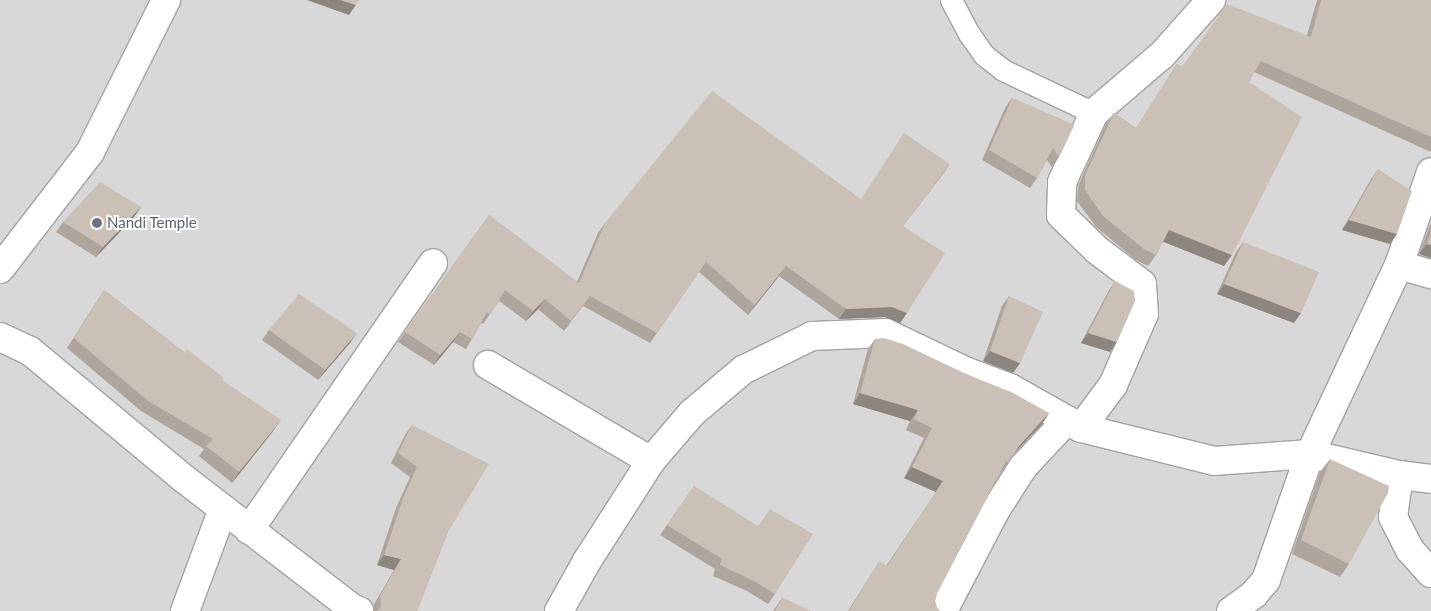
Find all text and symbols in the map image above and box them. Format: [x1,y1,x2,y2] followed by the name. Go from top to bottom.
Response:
[107,214,197,232] place label: Nandi Temple
[91,217,103,229] marker: Nandi Temple

